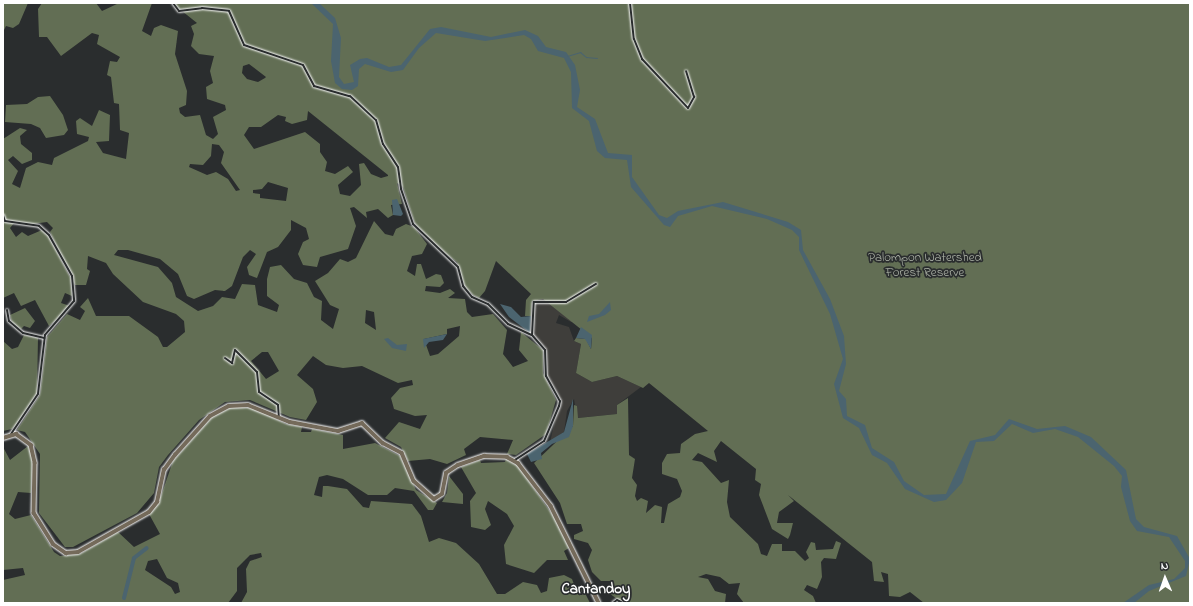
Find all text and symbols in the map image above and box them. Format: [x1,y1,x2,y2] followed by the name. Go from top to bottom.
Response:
[868,251,982,282] park label: Palompon Watershed Forest Reserve
[1145,558,1185,598] north arrow
[1161,558,1169,574] text: N
[562,581,630,599] district label: Cantandoy

